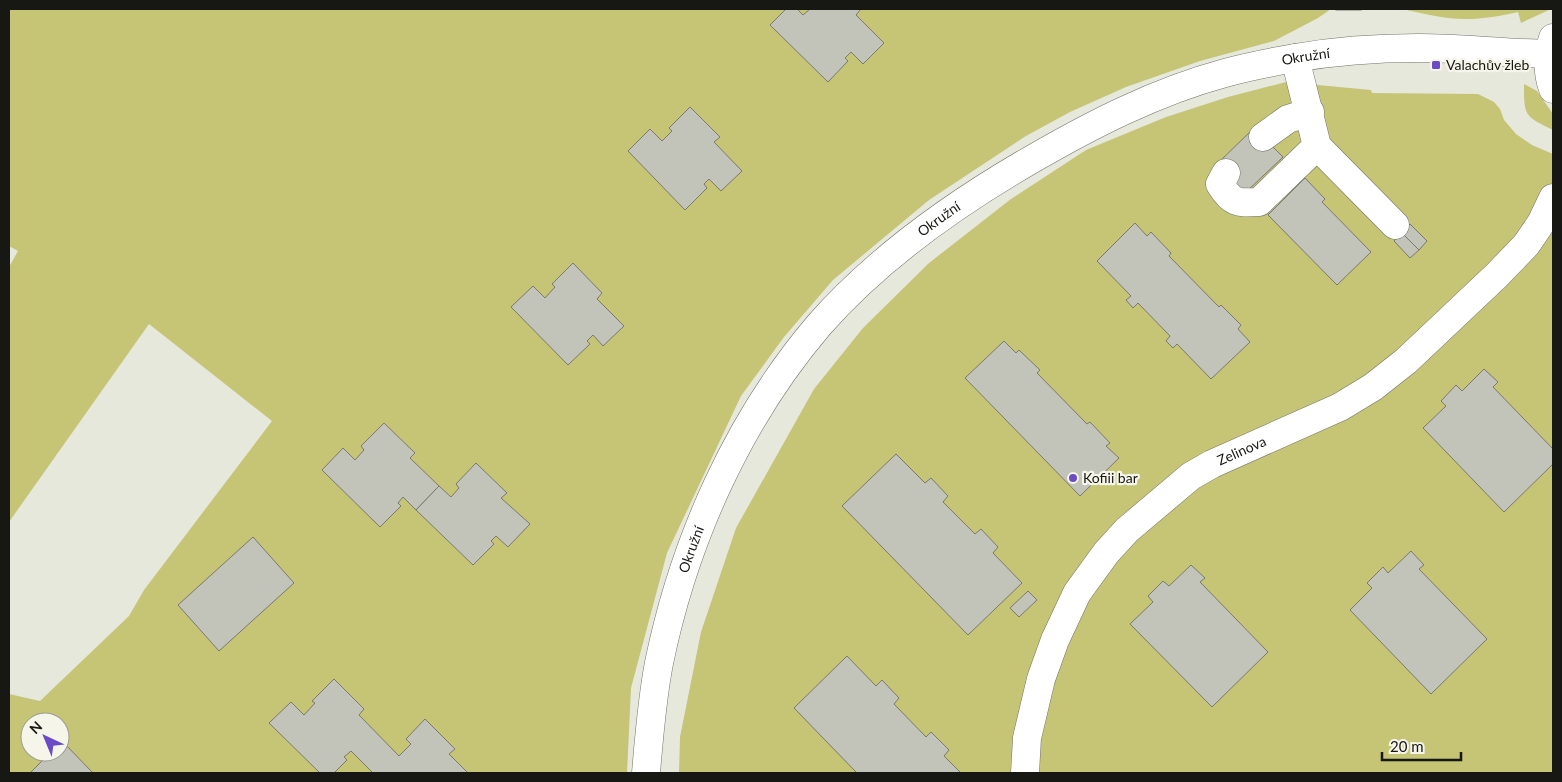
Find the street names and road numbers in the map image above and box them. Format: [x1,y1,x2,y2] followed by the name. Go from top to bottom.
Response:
[1280,44,1331,68] street label: Okružní
[914,197,964,240] street label: Okružní
[1214,432,1269,469] street label: Zelinova
[675,523,707,575] street label: Okružní

